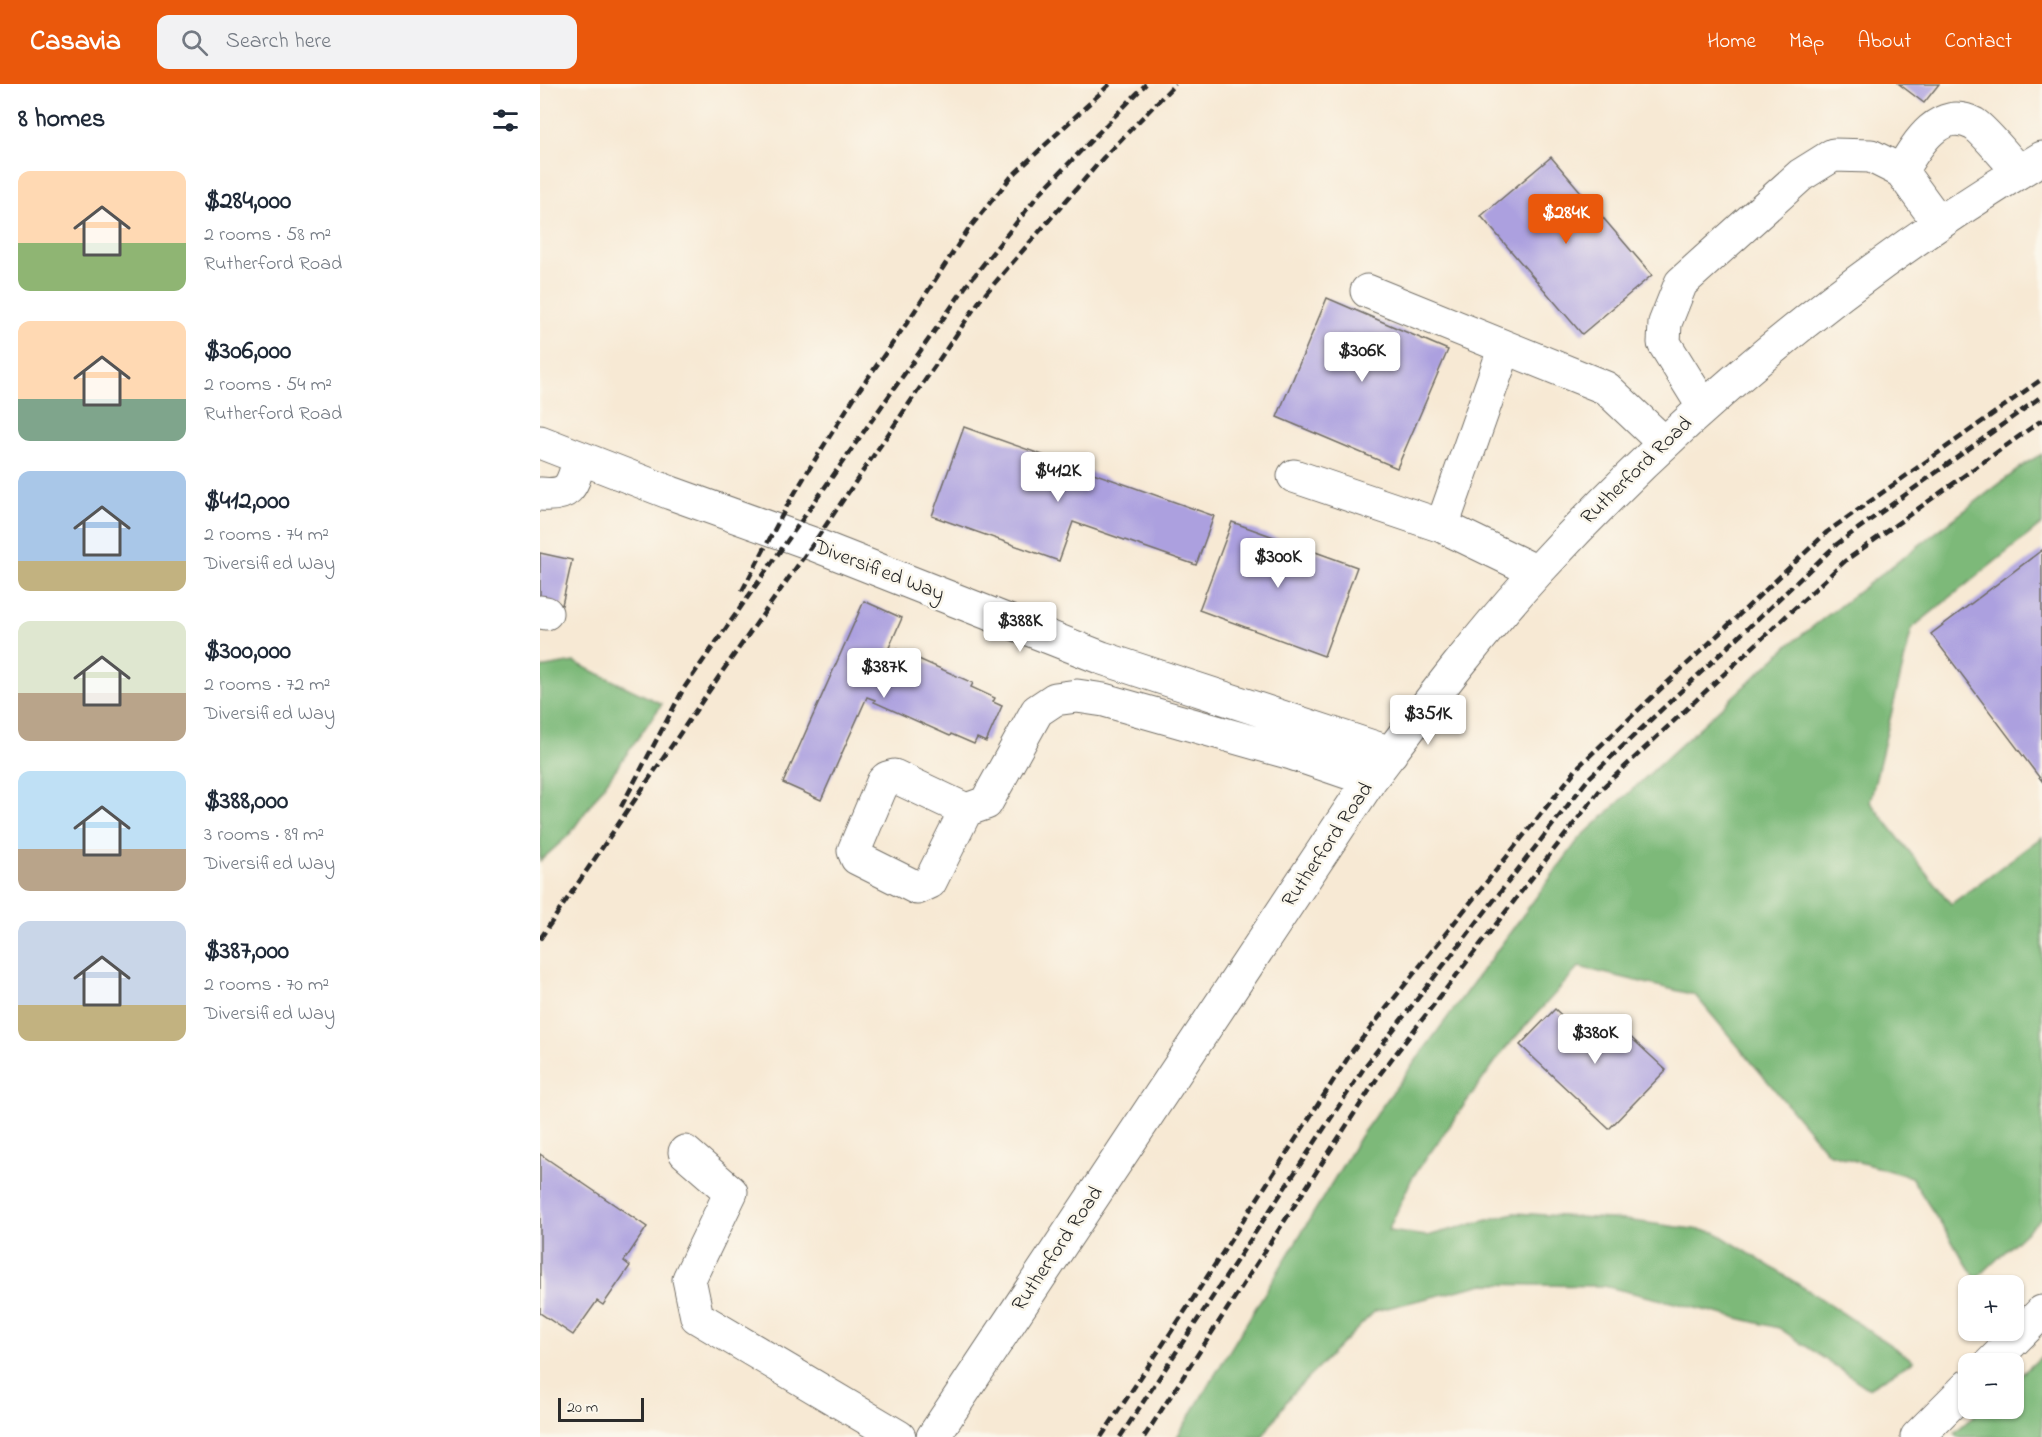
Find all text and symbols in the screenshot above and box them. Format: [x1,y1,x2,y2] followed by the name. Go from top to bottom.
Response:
[157,15,577,69] search box
[30,22,121,63] text: Casavia
[178,26,211,59] icon: search
[226,26,331,58] text: Search here
[1707,27,1756,57] text: Home
[1789,27,1824,57] text: Map
[1857,27,1911,57] text: About
[1944,27,2012,57] text: Contact
[18,101,105,139] text: 8 homes
[489,104,522,137] icon: filters
[204,183,291,221] text: $284,000
[1524,194,1608,245] pin: $284K
[66,195,138,267] icon: home
[1542,199,1590,228] text: $284K
[204,221,331,250] text: 2 rooms · 58 m²
[204,250,342,279] text: Rutherford Road
[1320,332,1404,383] pin: $306K
[204,333,291,371] text: $306,000
[1338,337,1386,366] text: $306K
[66,345,138,417] icon: home
[204,371,332,400] text: 2 rooms · 54 m²
[204,400,342,429] text: Rutherford Road
[1574,410,1700,532] street label: Rutherford Road
[1016,452,1100,503] pin: $412K
[1035,457,1081,486] text: $412K
[204,483,290,521] text: $412,000
[66,495,138,567] icon: home
[204,521,329,550] text: 2 rooms · 74 m²
[808,532,949,612] street label: Diversified Way
[1236,538,1320,589] pin: $300K
[1254,543,1302,572] text: $300K
[204,550,335,579] text: Diversified Way
[978,602,1062,653] pin: $388K
[997,607,1043,636] text: $388K
[204,633,291,671] text: $300,000
[66,645,138,717] icon: home
[842,648,926,699] pin: $387K
[861,653,907,682] text: $387K
[204,671,331,700] text: 2 rooms · 72 m²
[1386,695,1470,746] pin: $351K
[204,700,335,729] text: Diversified Way
[1404,700,1452,729] text: $351K
[1275,776,1381,914] street label: Rutherford Road
[204,783,288,821] text: $388,000
[66,795,138,867] icon: home
[204,821,324,850] text: 3 rooms · 89 m²
[204,850,335,879] text: Diversified Way
[204,933,289,971] text: $387,000
[66,945,138,1017] icon: home
[204,971,329,1000] text: 2 rooms · 70 m²
[204,1000,335,1029] text: Diversified Way
[1553,1014,1637,1065] pin: $380K
[1572,1019,1618,1048] text: $380K
[1005,1180,1111,1318] street label: Rutherford Road
[1958,1275,2024,1419] map controls
[1958,1275,2024,1341] button: +
[1958,1353,2024,1419] button: −
[558,1395,644,1422] scale bar
[567,1396,598,1420] text: 20 m

